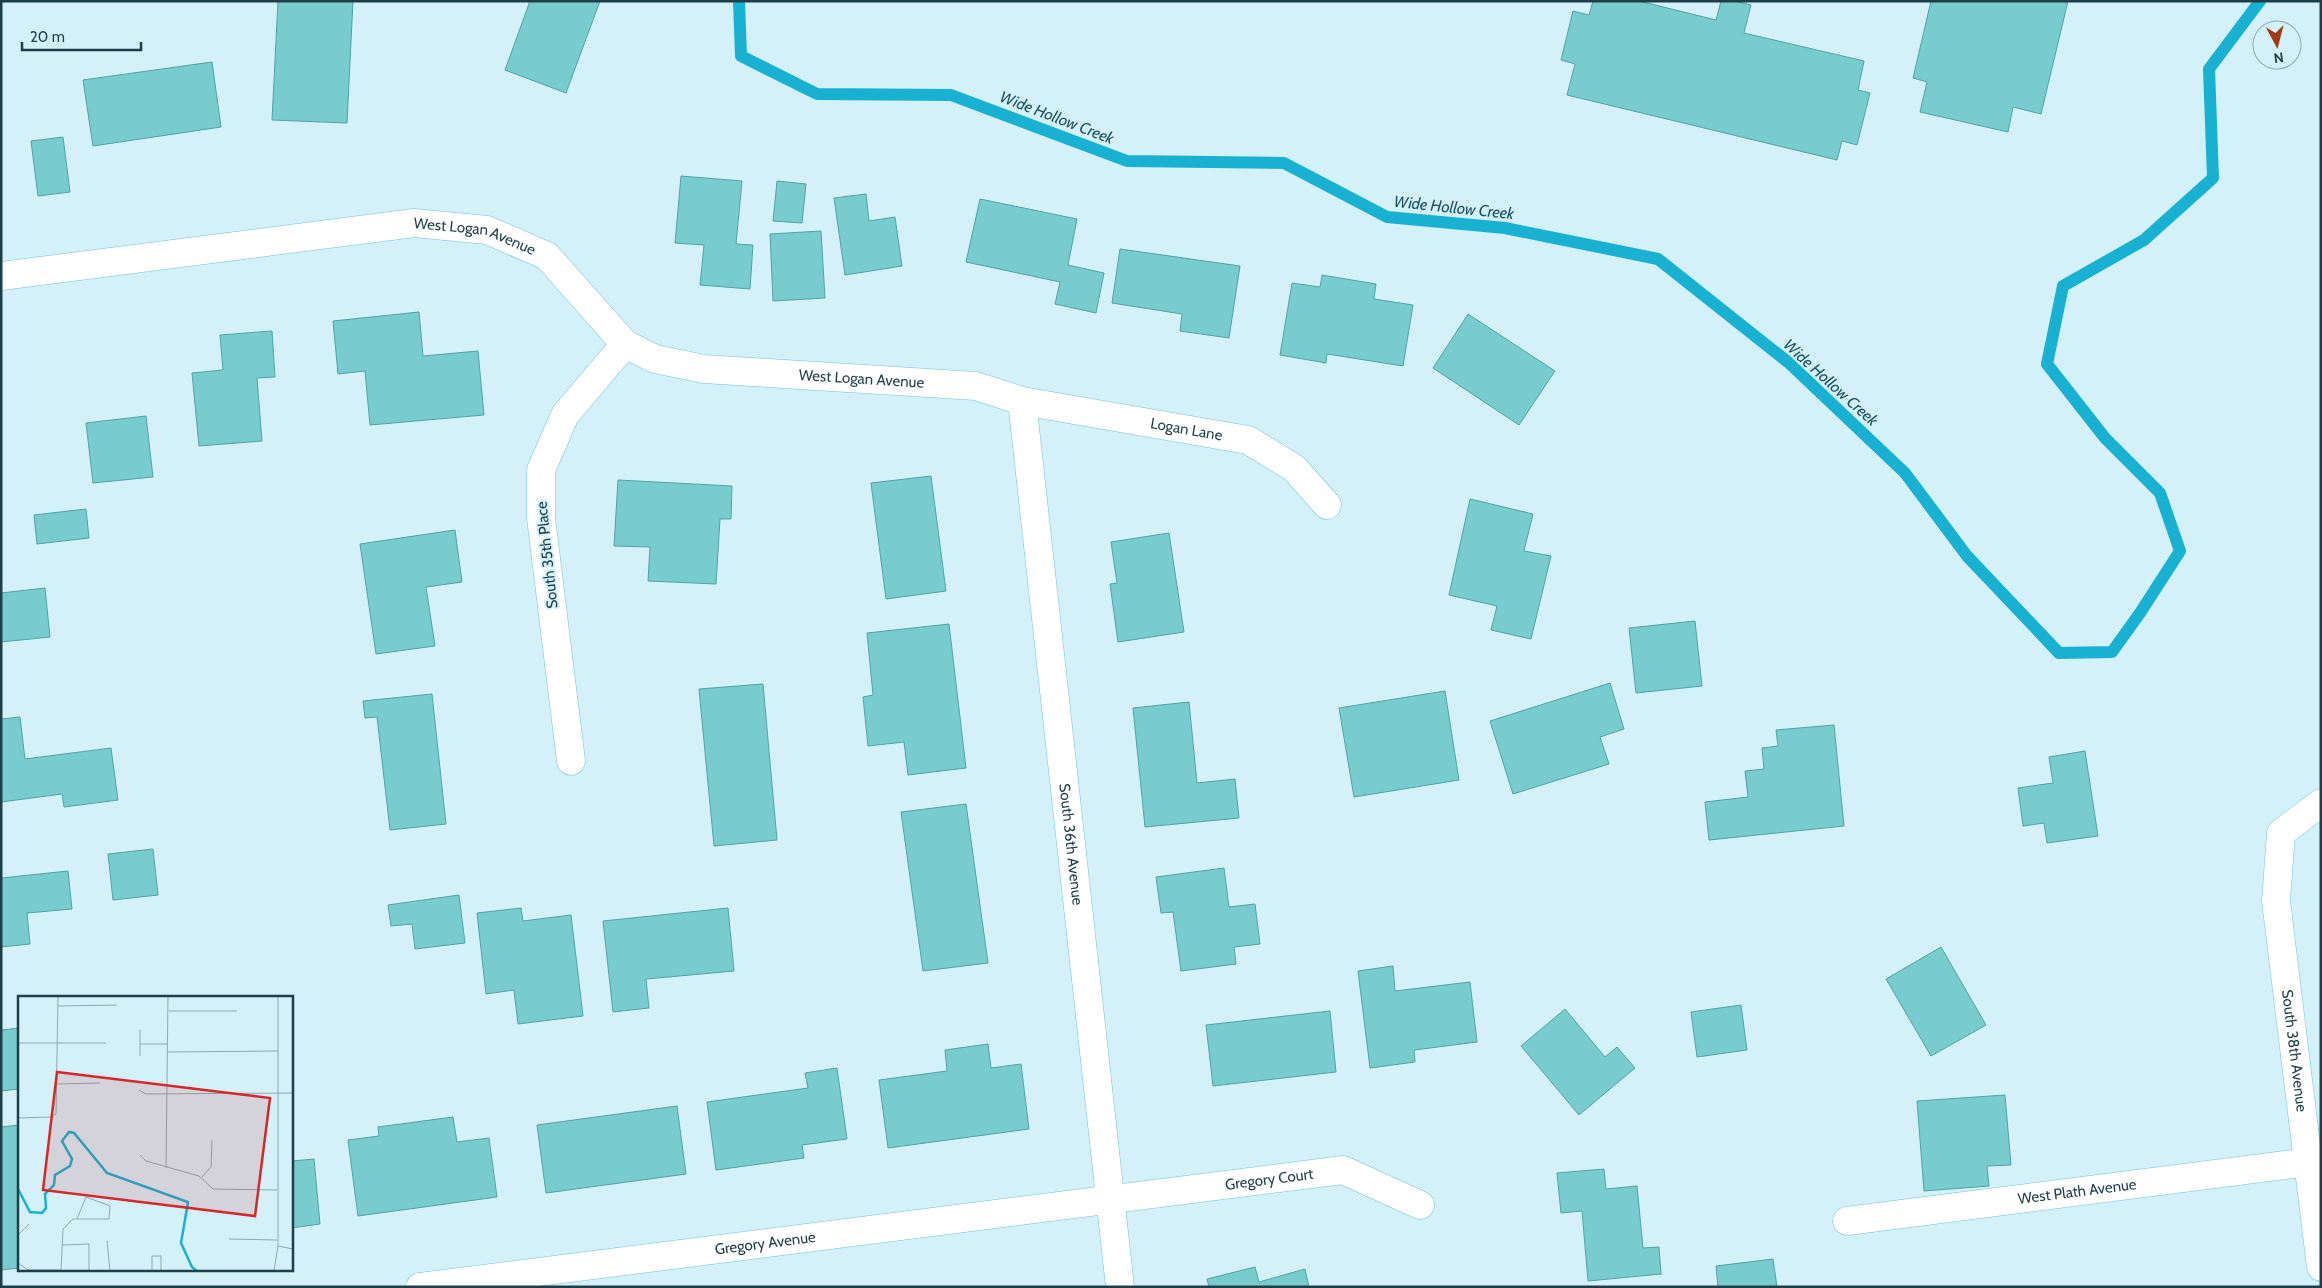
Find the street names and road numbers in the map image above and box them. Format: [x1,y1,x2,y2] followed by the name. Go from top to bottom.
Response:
[413,214,539,259] street label: West Logan Avenue
[798,366,925,392] street label: West Logan Avenue
[1149,414,1224,444] street label: Logan Lane
[532,500,562,610] street label: South 35th Place
[1055,783,1087,906] street label: South 36th Avenue
[2278,989,2311,1113] street label: South 38th Avenue
[1224,1165,1314,1194] street label: Gregory Court
[2017,1175,2138,1208] street label: West Plath Avenue
[714,1228,817,1259] street label: Gregory Avenue

